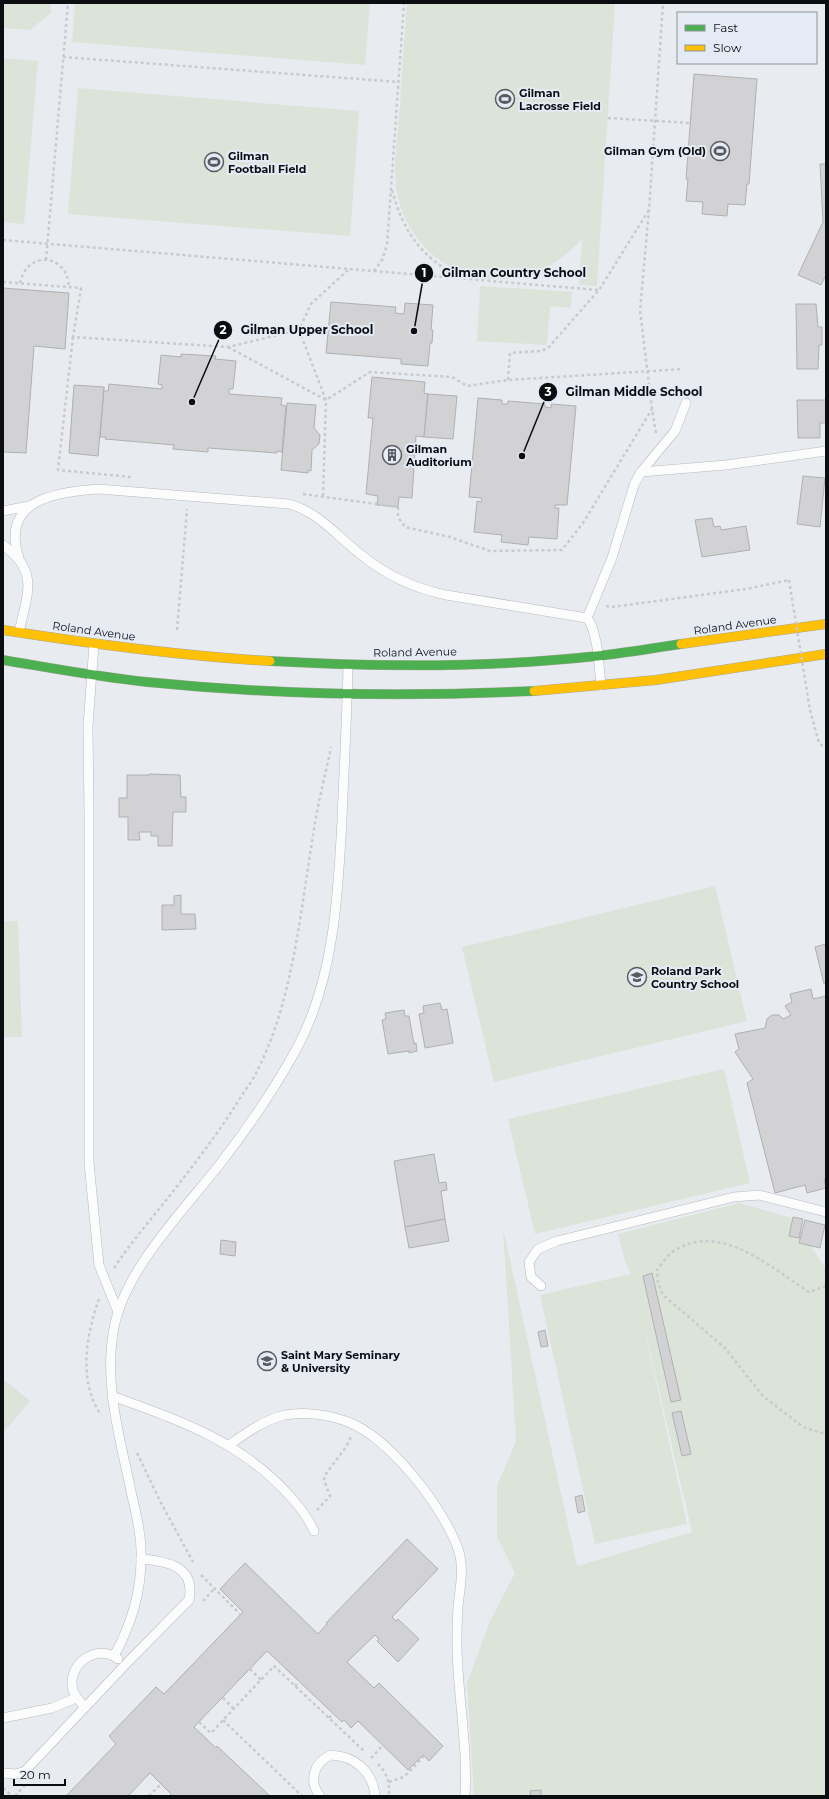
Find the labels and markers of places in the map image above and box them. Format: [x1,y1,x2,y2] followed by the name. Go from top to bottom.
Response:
[519,86,601,113] place label: Gilman Lacrosse Field
[494,88,516,110] sports icon: Gilman Lacrosse Field
[709,140,731,162] sports icon: Gilman Gym (Old)
[604,144,706,158] place label: Gilman Gym (Old)
[228,149,306,176] place label: Gilman Football Field
[203,151,225,173] sports icon: Gilman Football Field
[414,261,594,285] callout: Gilman Country School
[213,318,382,342] callout: Gilman Upper School
[538,380,710,404] callout: Gilman Middle School
[405,442,472,469] place label: Gilman Auditorium
[381,444,403,466] building icon: Gilman Auditorium
[651,964,739,991] place label: Roland Park Country School
[626,966,648,988] school or university icon: Roland Park Country School
[281,1348,400,1375] place label: Saint Mary Seminary & University
[256,1350,278,1372] school or university icon: Saint Mary Seminary & University

